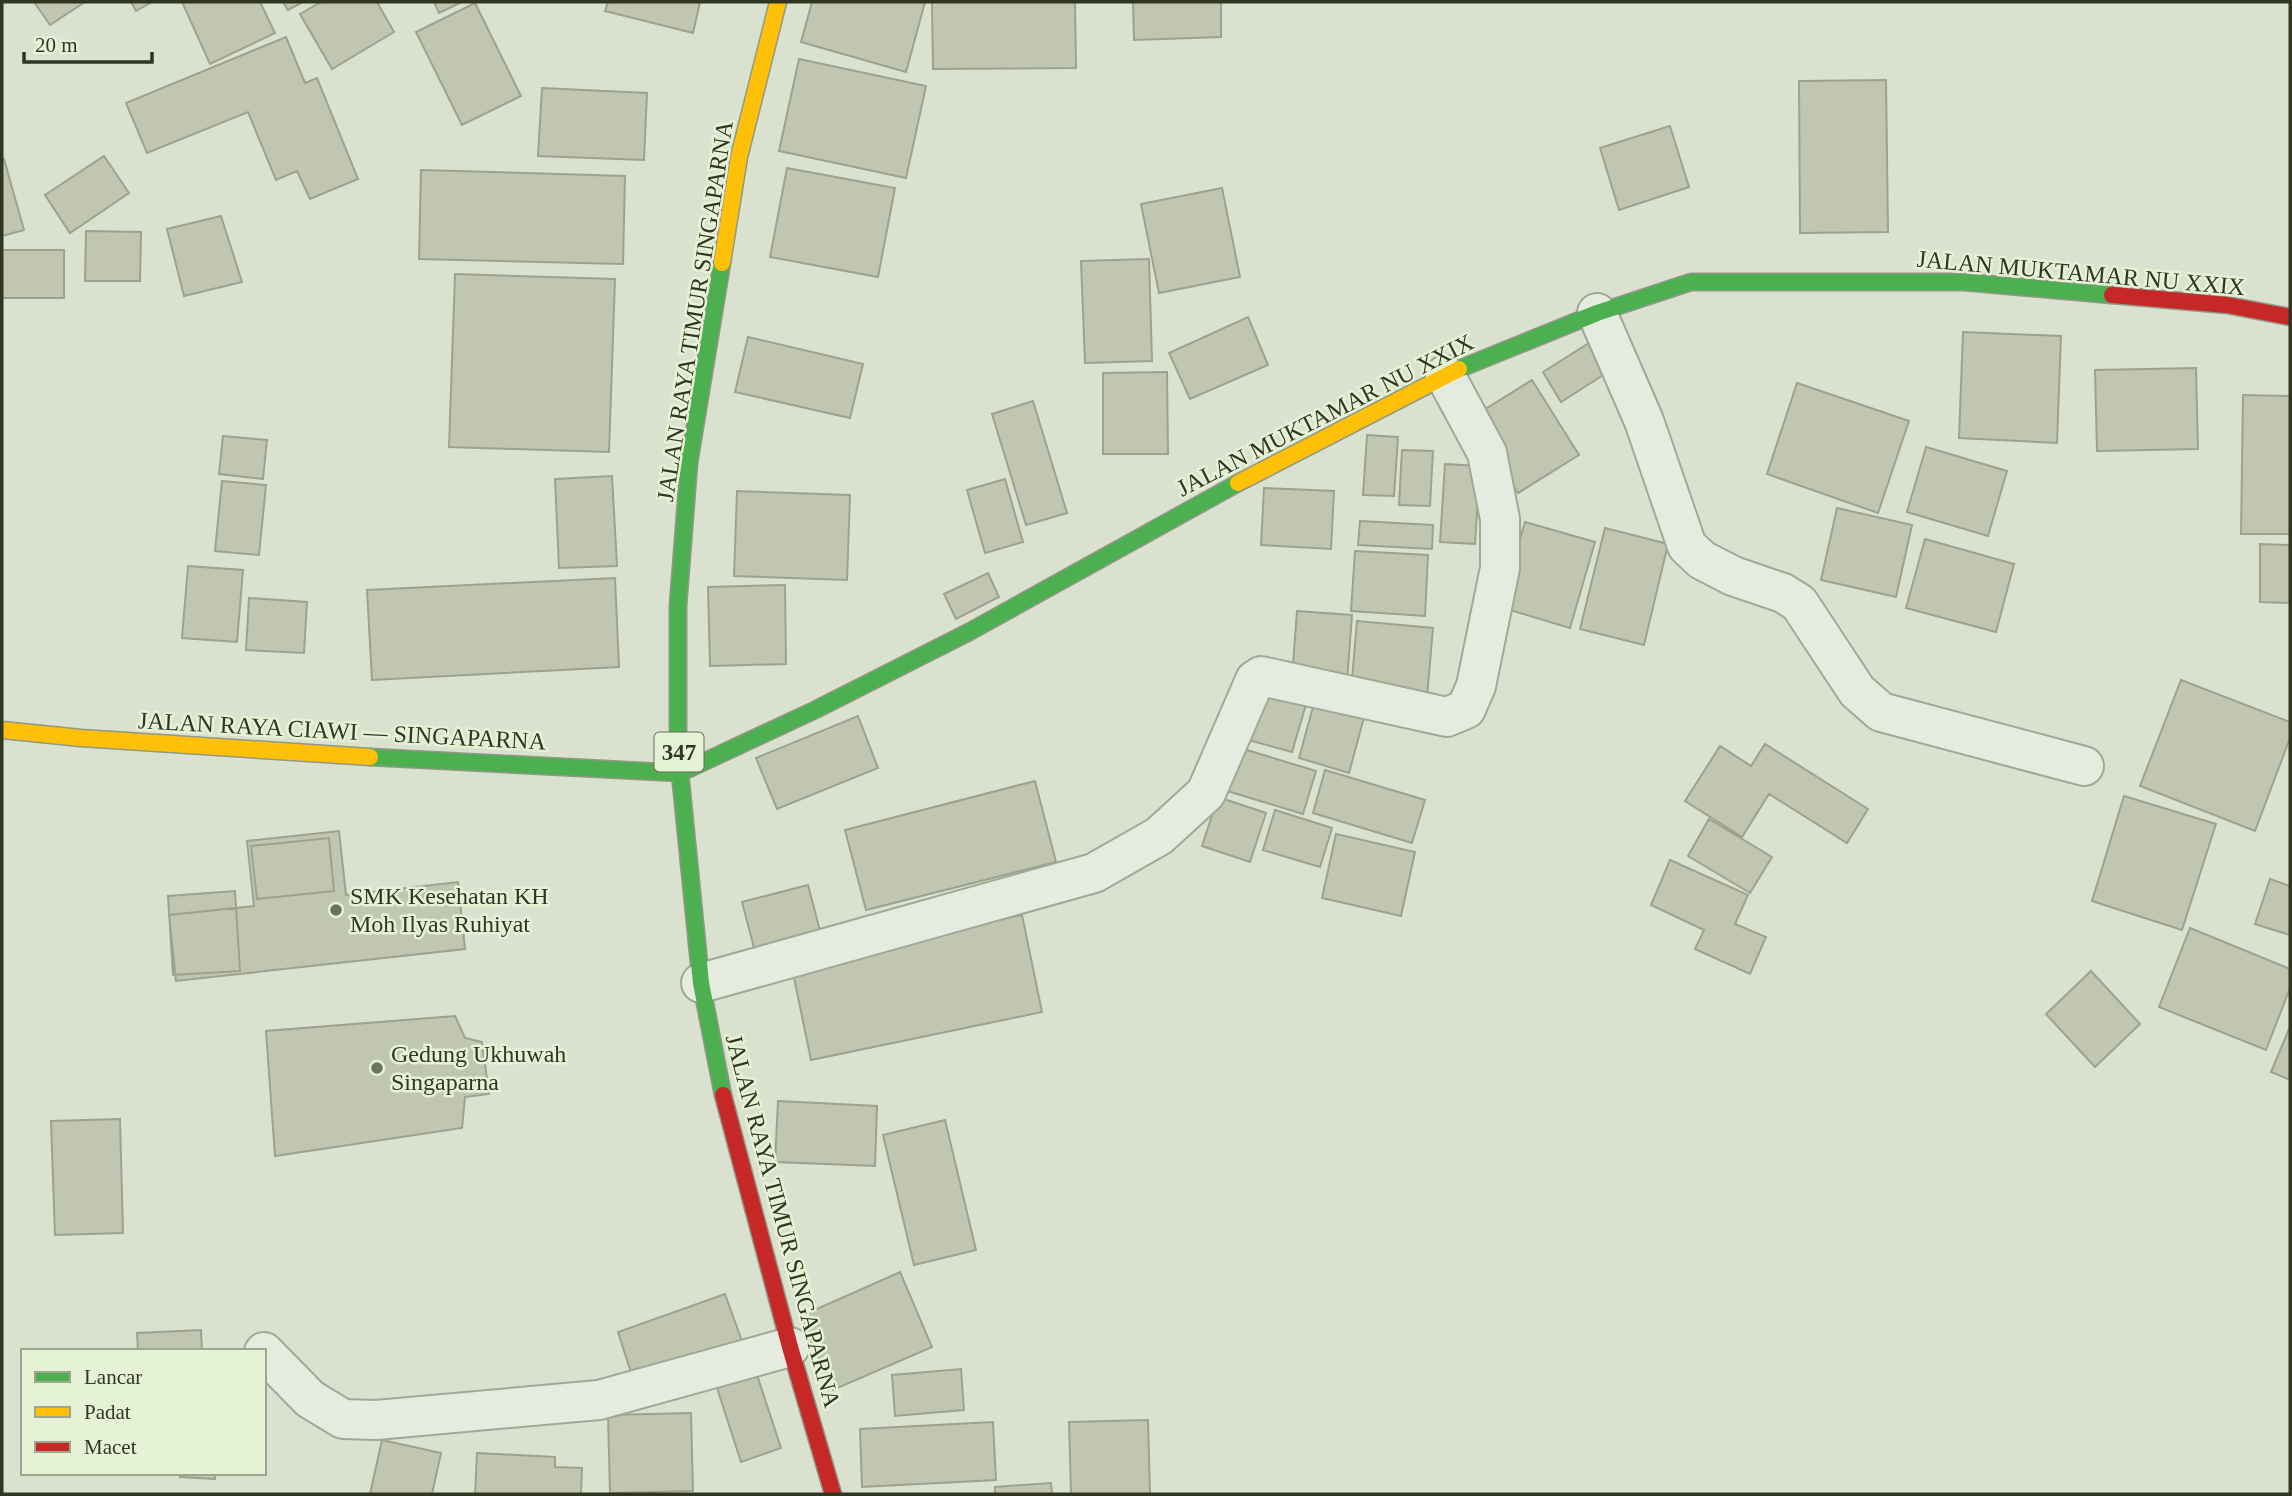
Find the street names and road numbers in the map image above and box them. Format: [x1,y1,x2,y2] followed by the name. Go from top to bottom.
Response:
[652,118,738,503] street label: JALAN RAYA TIMUR SINGAPARNA
[1916,246,2246,300] street label: JALAN MUKTAMAR NU XXIX
[1172,329,1478,501] street label: JALAN MUKTAMAR NU XXIX
[137,707,547,755] street label: JALAN RAYA CIAWI — SINGAPARNA
[654,732,704,772] road number: 347
[721,1032,846,1411] street label: JALAN RAYA TIMUR SINGAPARNA

